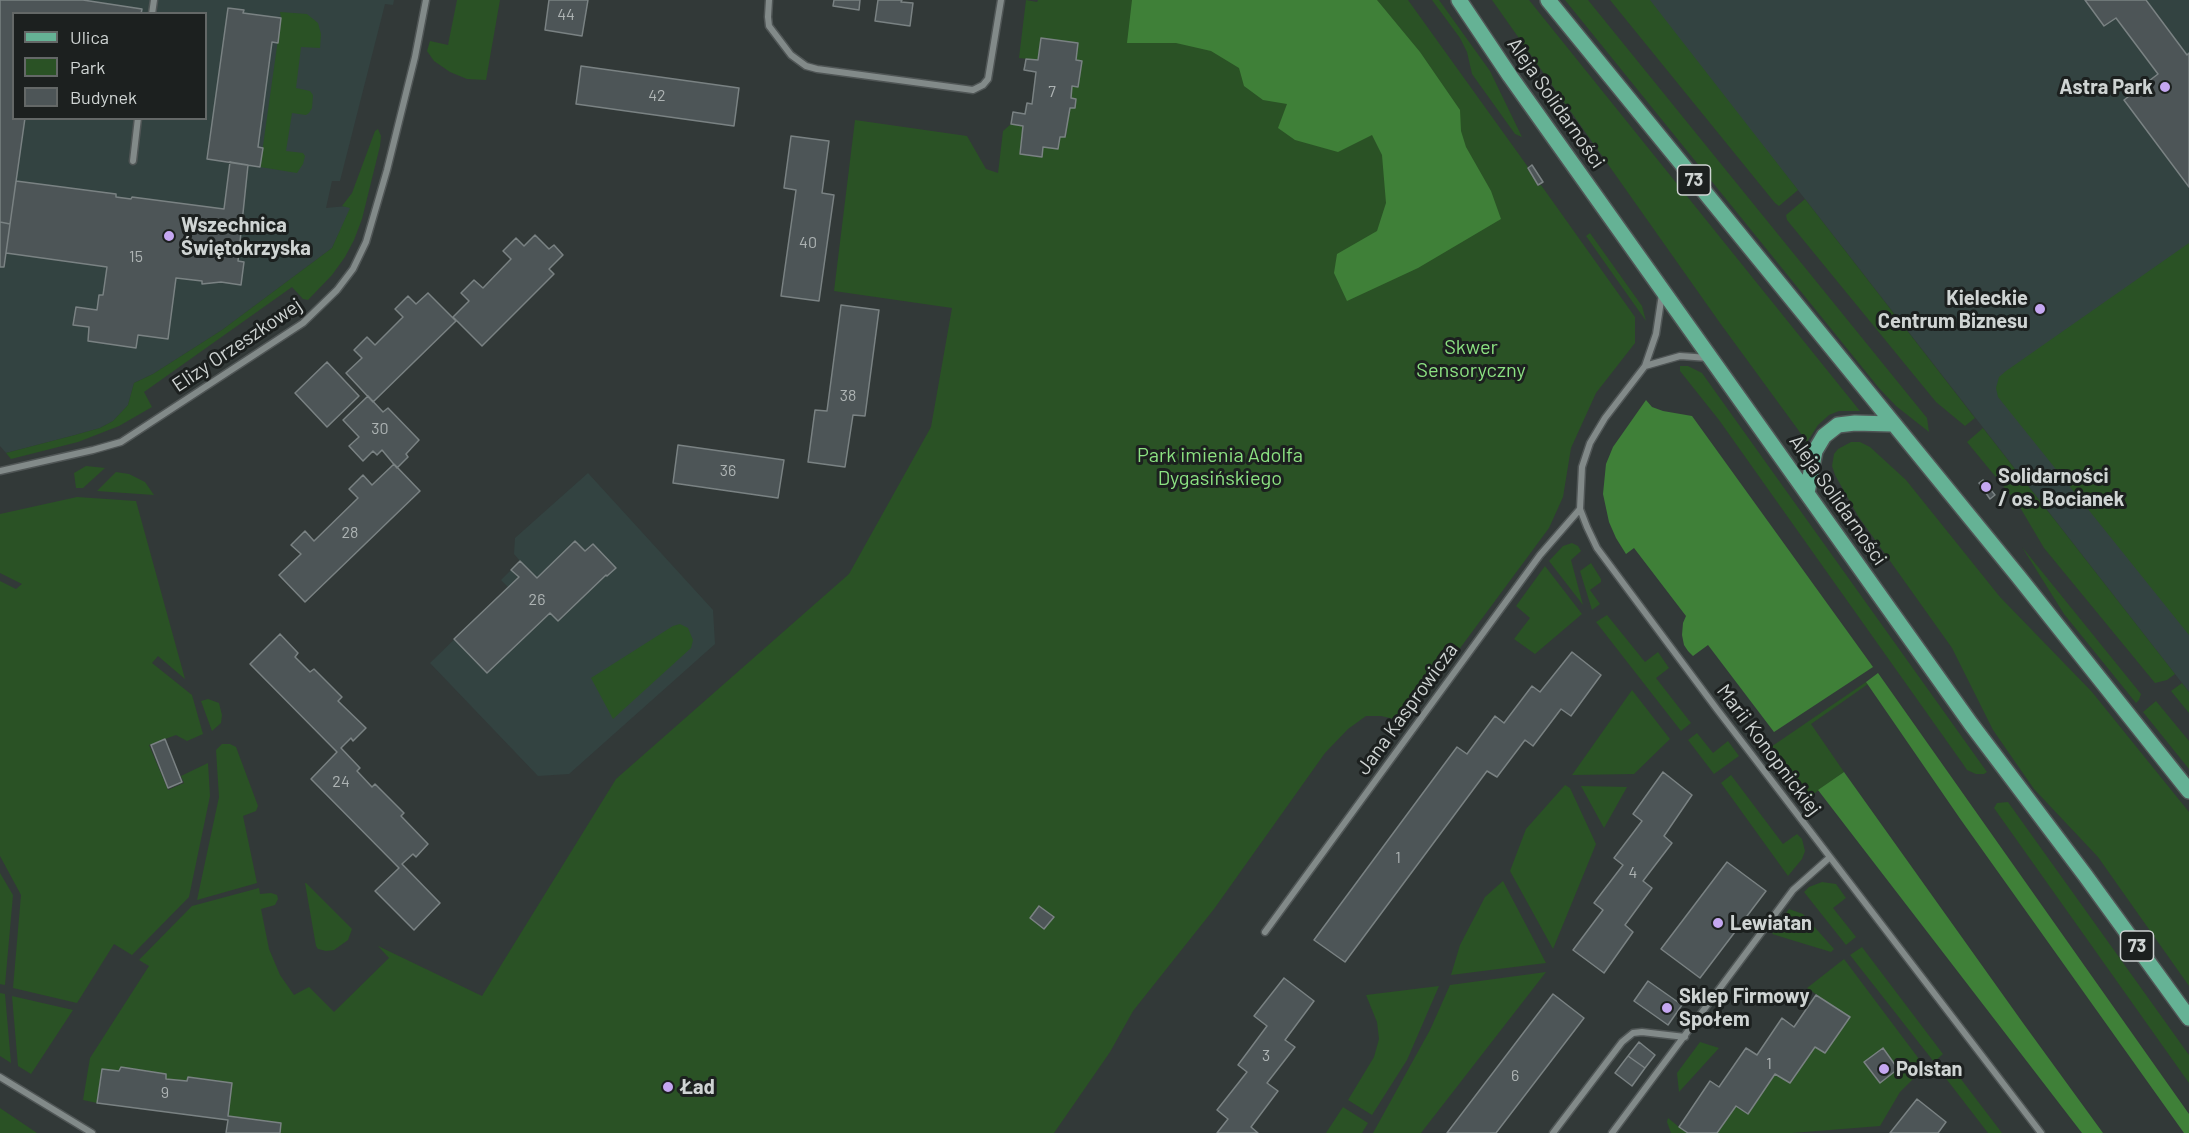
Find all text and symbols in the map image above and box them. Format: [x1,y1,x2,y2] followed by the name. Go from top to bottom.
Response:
[557,5,575,25] house number: 44
[12,12,207,120] legend
[70,26,109,48] text: Ulica
[1502,33,1610,173] street label: Aleja Solidarności
[70,56,105,78] text: Park
[2059,75,2153,99] place label: Astra Park
[2158,80,2172,94] marker: Astra Park
[1048,82,1056,102] house number: 7
[70,86,137,108] text: Budynek
[648,86,666,106] house number: 42
[1678,165,1710,195] road number: 73
[181,213,311,260] place label: Wszechnica Świętokrzyska
[162,229,176,243] marker: Wszechnica Świętokrzyska
[799,233,817,253] house number: 40
[129,247,143,267] house number: 15
[1878,286,2028,333] place label: Kieleckie Centrum Biznesu
[168,293,306,397] street label: Elizy Orzeszkowej
[2033,302,2047,316] marker: Kieleckie Centrum Biznesu
[1416,335,1526,382] park label: Skwer Sensoryczny
[840,386,856,406] house number: 38
[371,419,389,439] house number: 30
[1784,430,1892,570] street label: Aleja Solidarności
[1137,443,1303,490] park label: Park imienia Adolfa Dygasińskiego
[720,461,736,481] house number: 36
[1998,464,2124,511] place label: Solidarności / os. Bocianek
[1979,480,1993,494] marker: Solidarności / os. Bocianek
[342,523,358,543] house number: 28
[529,590,545,610] house number: 26
[1351,639,1463,779] street label: Jana Kasprowicza
[1712,680,1826,820] street label: Marii Konopnickiej
[332,772,350,792] house number: 24
[1395,848,1401,868] house number: 1
[1629,863,1637,883] house number: 4
[1730,911,1812,935] place label: Lewiatan
[1711,916,1725,930] marker: Lewiatan
[2120,931,2154,961] road number: 73
[1679,984,1810,1031] place label: Sklep Firmowy Społem
[1660,1001,1674,1015] marker: Sklep Firmowy Społem
[1262,1046,1270,1066] house number: 3
[1766,1054,1772,1074] house number: 1
[1896,1057,1962,1081] place label: Polstan
[1877,1062,1891,1076] marker: Polstan
[1511,1066,1519,1086] house number: 6
[680,1075,715,1099] place label: Ład
[661,1080,675,1094] marker: Ład
[161,1083,169,1103] house number: 9

